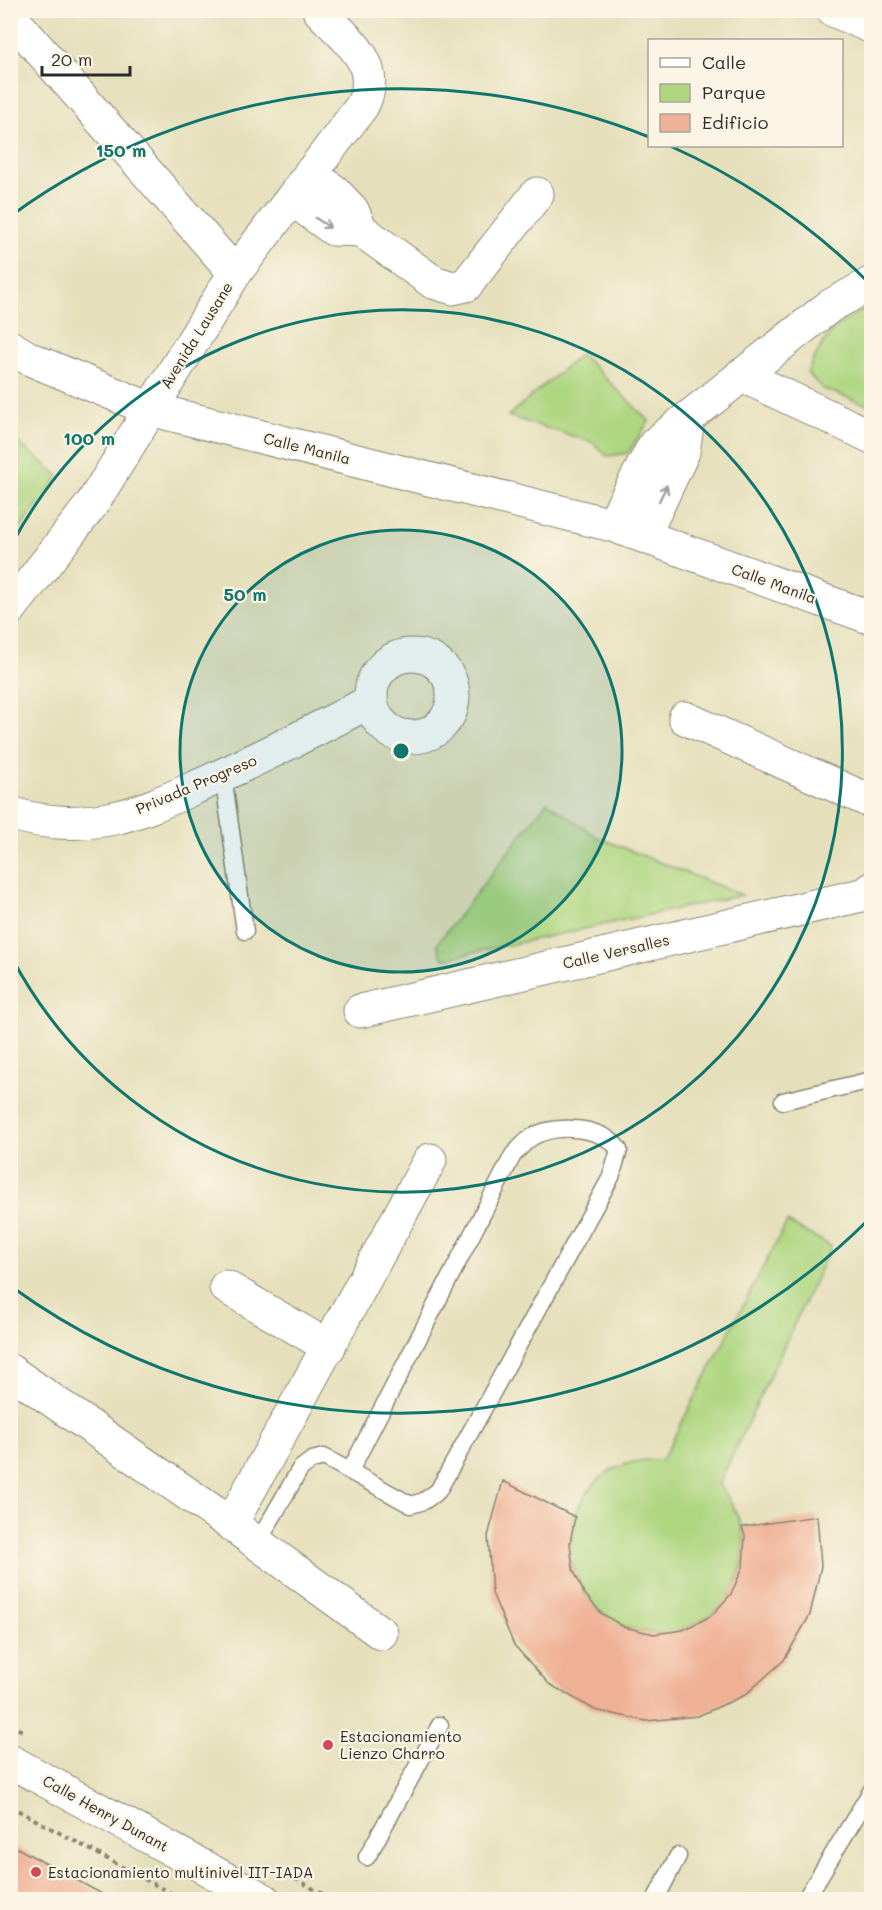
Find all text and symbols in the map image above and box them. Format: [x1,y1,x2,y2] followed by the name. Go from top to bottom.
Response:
[42,39,130,77] scale bar
[648,39,843,147] legend
[51,47,92,71] text: 20 m
[702,50,746,74] text: Calle
[702,80,766,104] text: Parque
[702,110,769,134] text: Edificio
[96,138,146,162] text: 150 m
[314,217,331,229] one-way arrow
[155,278,237,392] street label: Avenida Lausane
[63,426,115,450] text: 100 m
[261,428,353,468] street label: Calle Manila
[658,485,670,503] one-way arrow
[729,558,819,608] street label: Calle Manila
[224,582,266,606] text: 50 m
[391,741,411,761] centre of rings
[132,749,260,819] street label: Privada Progreso
[561,929,671,973] street label: Calle Versalles
[340,1726,462,1763] place label: Estacionamiento Lienzo Charro
[321,1738,335,1752] marker: Estacionamiento Lienzo Charro
[39,1770,173,1856] street label: Calle Henry Dunant
[48,1862,314,1882] place label: Estacionamiento multinivel IIT-IADA
[29,1865,43,1879] marker: Estacionamiento multinivel IIT-IADA

